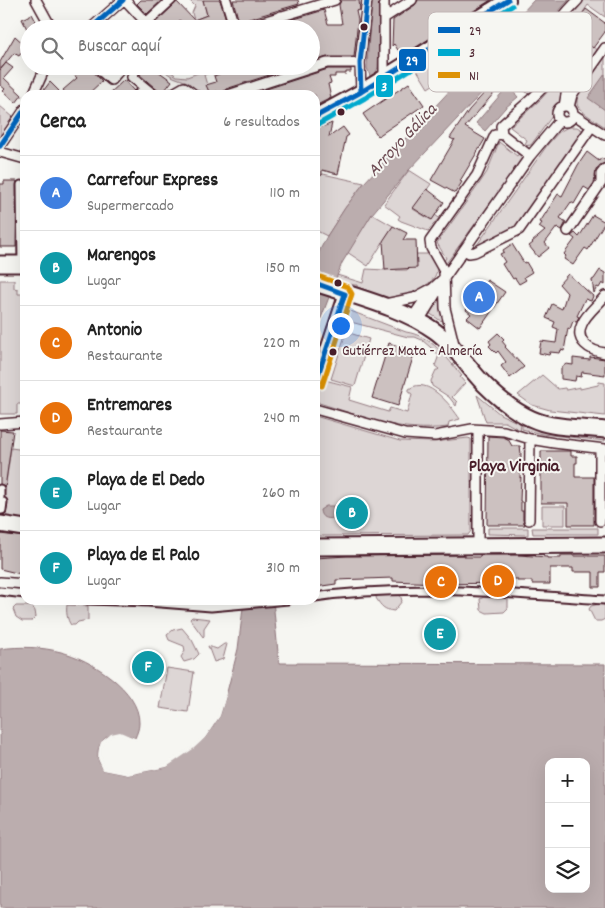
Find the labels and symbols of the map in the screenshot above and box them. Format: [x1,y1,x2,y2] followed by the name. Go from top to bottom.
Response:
[428,12,592,92] legend
[359,22,369,32] unlabelled marker
[469,22,482,42] text: 29
[469,44,475,64] text: 3
[398,48,427,72] line badge: 29
[406,52,418,72] text: 29
[469,67,479,87] text: N1
[375,74,394,98] line badge: 3
[381,78,387,98] text: 3
[363,98,445,183] water label: Arroyo Gálica
[336,107,346,117] unlabelled marker
[333,278,343,288] unlabelled marker
[463,278,495,316] pin: A
[328,313,354,339] your location
[342,341,483,363] place label: Gutiérrez Mata - Almería
[328,347,338,357] marker: Gutiérrez Mata - Almería
[469,455,560,480] district label: Playa Virginia
[336,494,368,532] pin: B
[482,562,514,600] pin: D
[425,563,457,601] pin: C
[424,615,456,653] pin: E
[132,648,164,686] pin: F

